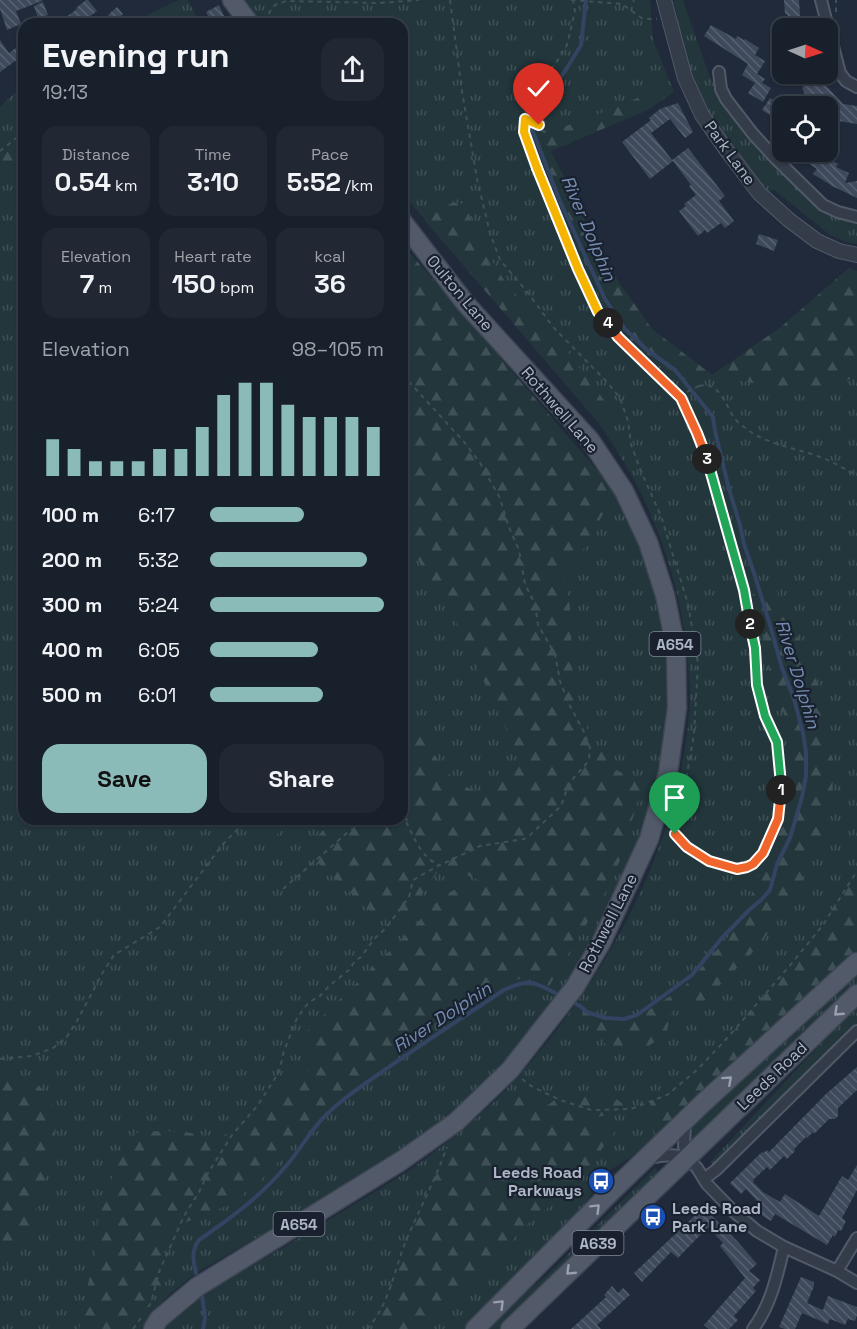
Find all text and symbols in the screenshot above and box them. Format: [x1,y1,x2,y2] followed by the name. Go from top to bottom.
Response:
[772,18,838,84] north arrow
[772,18,838,162] map controls
[42,35,230,77] text: Evening run
[321,38,384,101] button: share
[513,63,564,125] pin
[522,72,555,105] icon: check
[42,79,88,105] text: 19:13
[772,96,838,162] button: locate
[700,117,760,189] street label: Park Lane
[62,144,130,165] text: Distance
[195,144,231,165] text: Time
[311,144,349,165] text: Pace
[55,165,111,199] text: 0.54
[187,165,239,199] text: 3:10
[287,165,341,199] text: 5:52
[556,172,622,285] water label: River Dolphin
[111,175,137,196] text: km
[341,175,373,196] text: /km
[61,246,131,267] text: Elevation
[174,246,252,267] text: Heart rate
[315,246,345,267] text: kcal
[422,251,498,335] street label: Oulton Lane
[80,267,94,301] text: 7
[172,267,216,301] text: 150
[314,267,346,301] text: 36
[94,277,112,298] text: m
[216,277,254,298] text: bpm
[593,308,623,338] pin: 4
[603,312,613,333] text: 4
[42,336,130,362] text: Elevation
[292,336,384,362] text: 98–105 m
[517,362,603,458] street label: Rothwell Lane
[692,444,722,474] pin: 3
[702,448,712,469] text: 3
[42,502,99,528] text: 100 m
[138,502,175,528] text: 6:17
[42,547,102,573] text: 200 m
[138,547,179,573] text: 5:32
[42,592,102,618] text: 300 m
[138,592,179,618] text: 5:24
[735,609,765,639] pin: 2
[745,613,755,634] text: 2
[771,617,826,732] water label: River Dolphin
[650,632,700,656] road number: A654
[42,637,103,663] text: 400 m
[138,637,180,663] text: 6:05
[42,682,102,708] text: 500 m
[138,682,176,708] text: 6:01
[42,744,207,813] button: Save
[219,744,384,813] button: Share
[649,772,700,834] pin
[766,775,796,805] pin: 1
[777,779,785,800] text: 1
[658,781,691,814] icon: arrive
[574,870,642,976] street label: Rothwell Lane
[388,976,496,1057] water label: River Dolphin
[834,1005,845,1016] one-way arrow
[732,1037,812,1115] street label: Leeds Road
[721,1076,731,1087] one-way arrow
[493,1162,582,1201] place label: Leeds Road Parkways
[586,1166,616,1196] bus stop icon: Leeds Road Parkways
[672,1198,761,1237] place label: Leeds Road Park Lane
[638,1202,668,1232] bus stop icon: Leeds Road Park Lane
[589,1204,600,1214] one-way arrow
[274,1212,324,1236] road number: A654
[572,1231,624,1255] road number: A639
[566,1264,576,1275] one-way arrow
[494,1300,504,1311] one-way arrow

